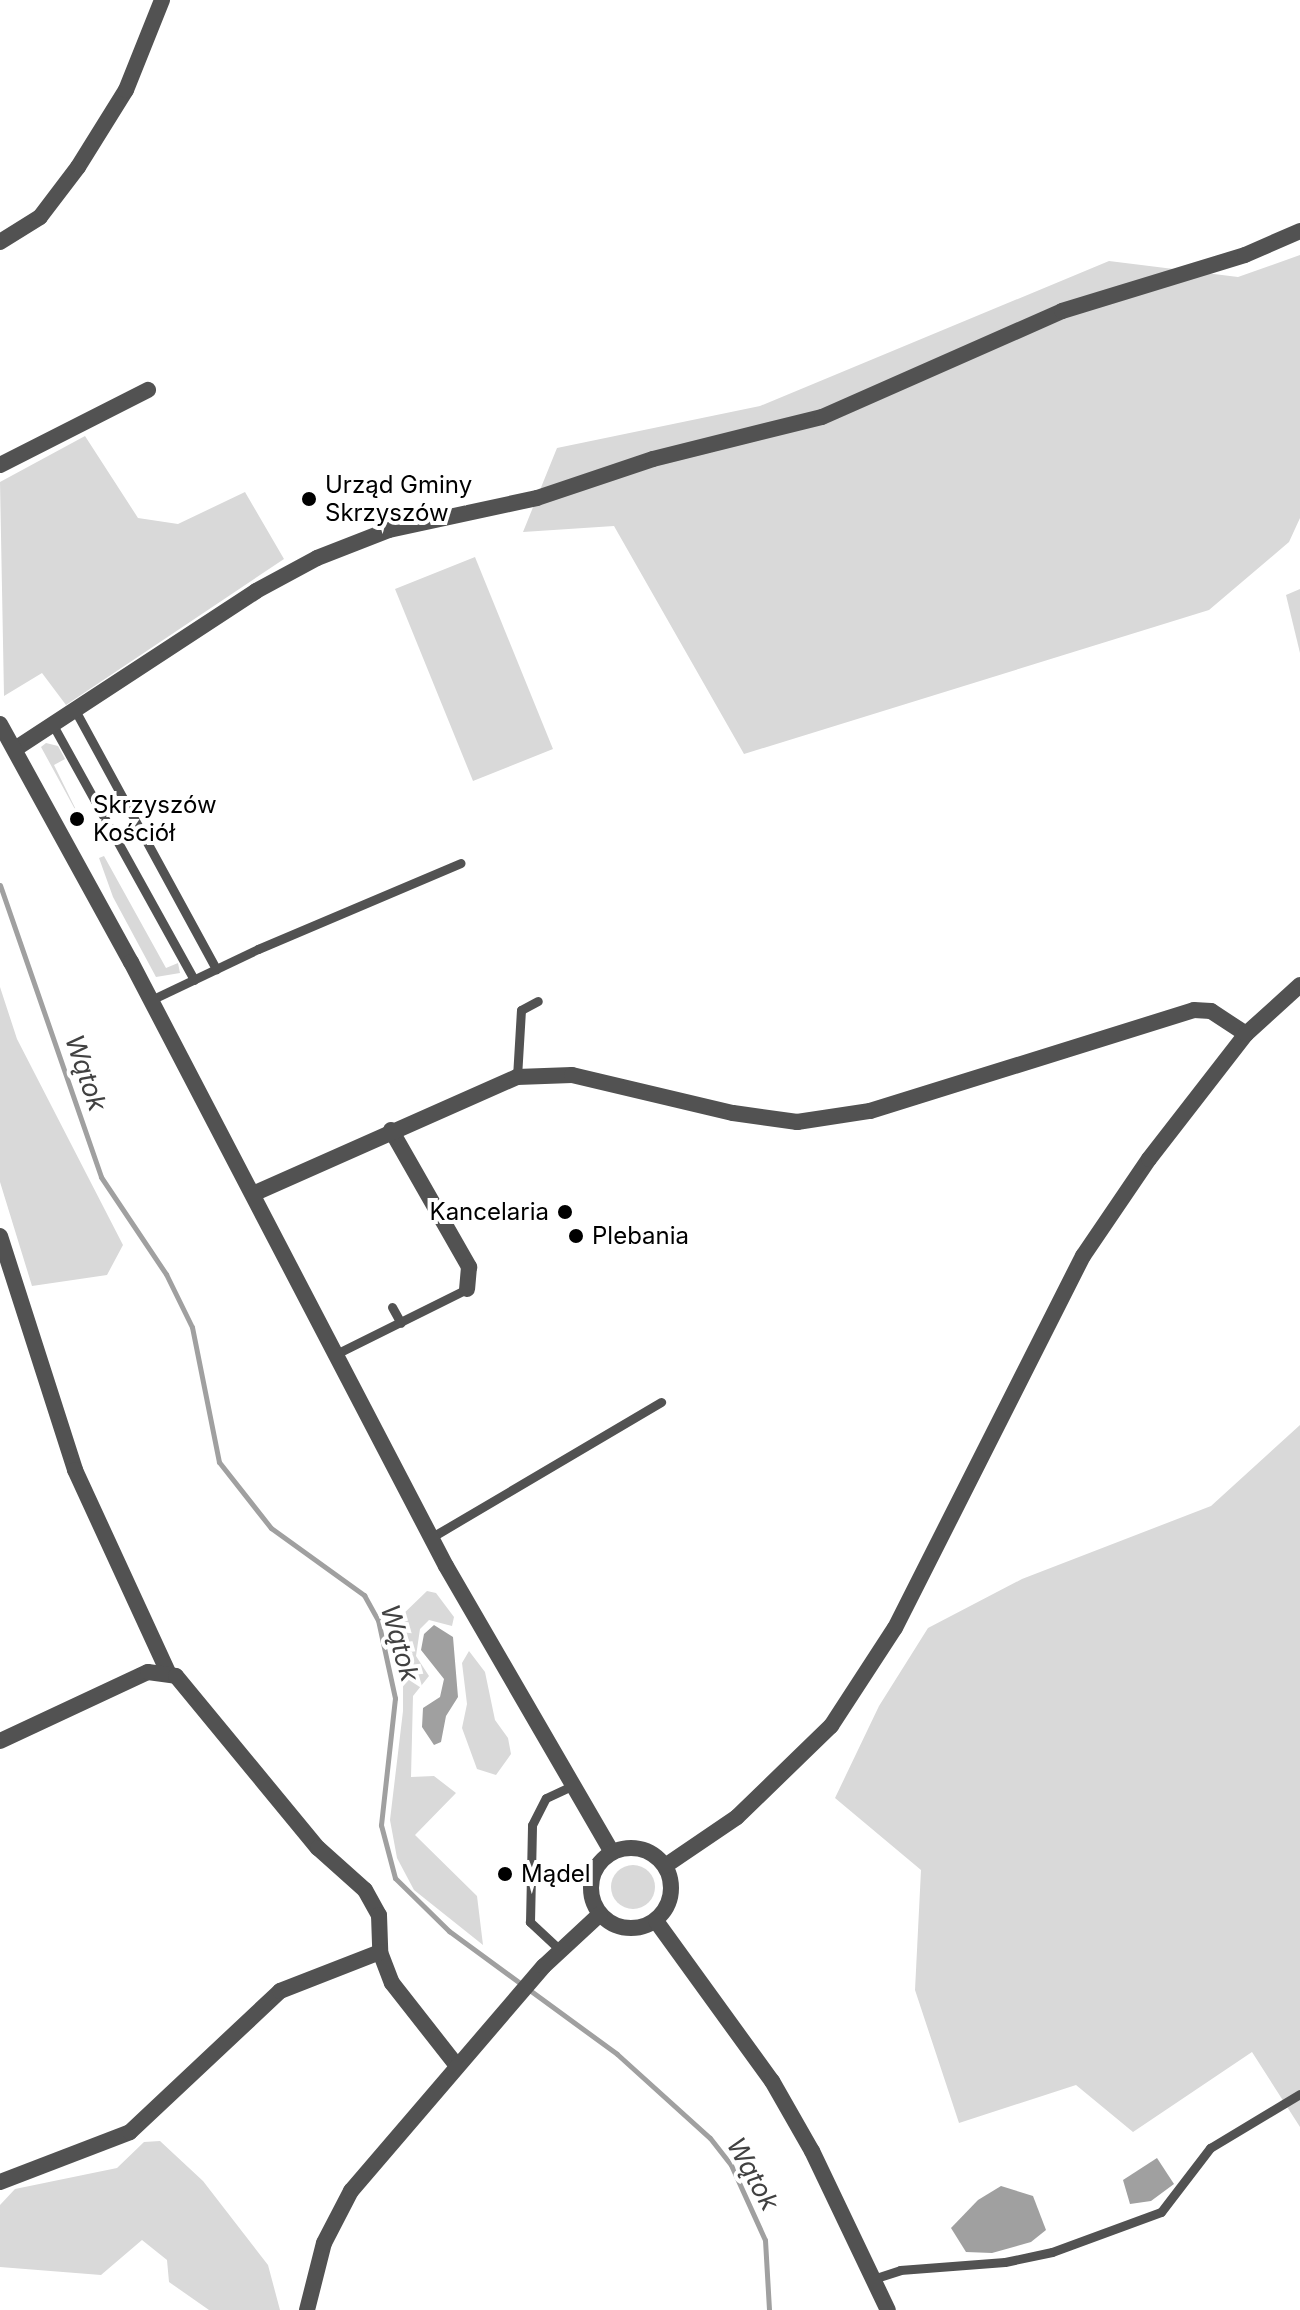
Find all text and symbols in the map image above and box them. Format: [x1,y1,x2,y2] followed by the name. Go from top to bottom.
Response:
[325,471,472,527] place label: Urząd Gminy Skrzyszów
[300,490,318,508] marker: Urząd Gminy Skrzyszów
[93,791,217,847] place label: Skrzyszów Kościół
[68,810,86,828] marker: Skrzyszów Kościół
[58,1031,114,1115] water label: Wątok
[430,1198,549,1226] place label: Kancelaria
[556,1203,574,1221] marker: Kancelaria
[592,1222,689,1250] place label: Plebania
[567,1227,585,1245] marker: Plebania
[374,1601,426,1685] water label: Wątok
[521,1860,591,1888] place label: Mądel
[496,1865,514,1883] marker: Mądel
[720,2132,786,2216] water label: Wątok

